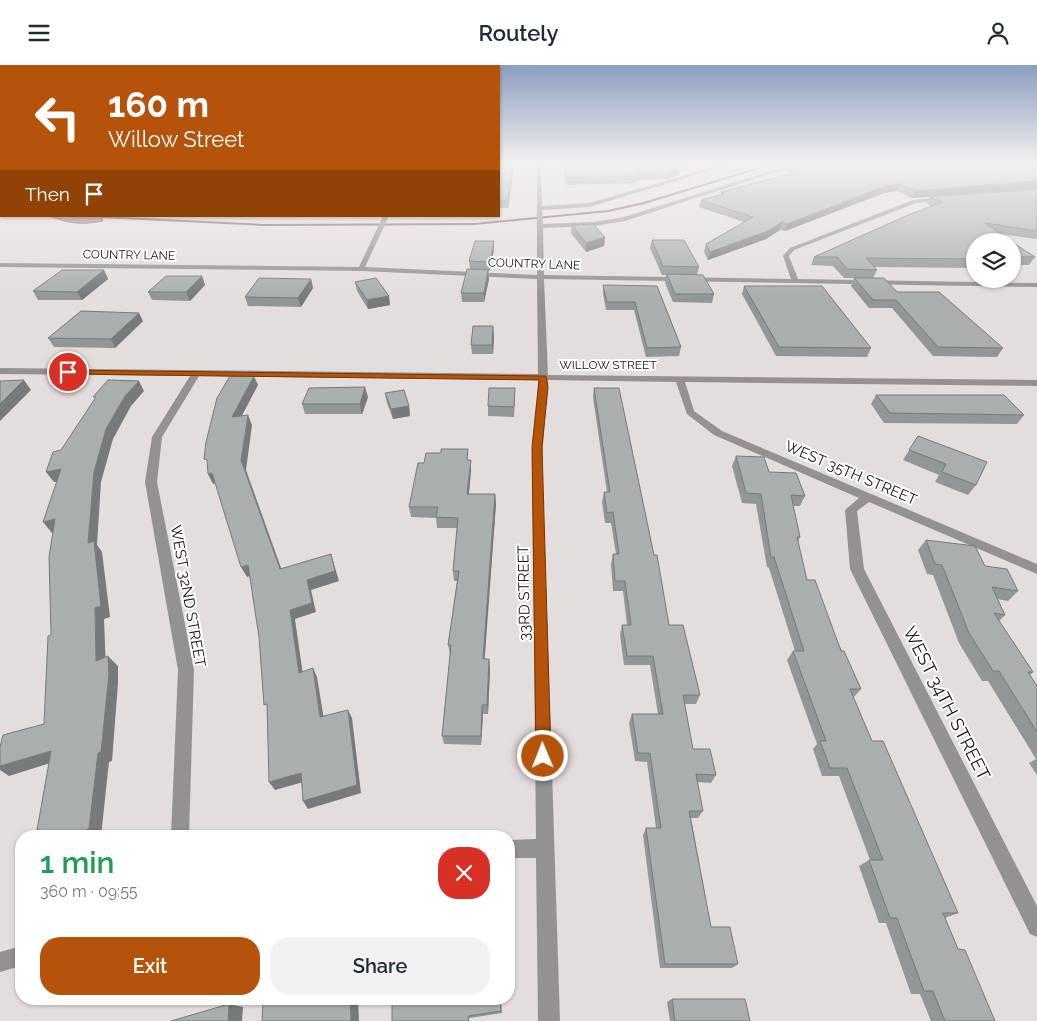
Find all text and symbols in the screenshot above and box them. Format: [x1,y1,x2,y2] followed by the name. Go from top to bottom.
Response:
[25,19,53,47] icon: menu
[984,19,1012,47] icon: person
[479,20,558,46] text: Routely
[108,84,209,125] text: 160 m
[25,85,90,150] icon: left
[108,126,244,152] text: Willow Street
[80,180,108,208] icon: arrive
[25,183,70,205] text: Then
[966,233,1021,288] map controls
[966,233,1021,288] button: layers
[83,247,175,263] street label: COUNTRY LANE
[488,255,580,273] street label: COUNTRY LANE
[47,351,89,393] pin
[54,358,82,386] icon: arrive
[559,358,657,372] street label: WILLOW STREET
[782,437,920,509] street label: WEST 35TH STREET
[167,524,209,668] street label: WEST 32ND STREET
[514,545,534,641] street label: 33RD STREET
[899,623,995,783] street label: WEST 34TH STREET
[516,729,568,781] position arrow
[40,845,115,880] text: 1 min
[438,847,490,899] button: close
[40,882,138,901] text: 360 m · 09:55
[40,937,260,995] button: Exit
[270,937,490,995] button: Share

